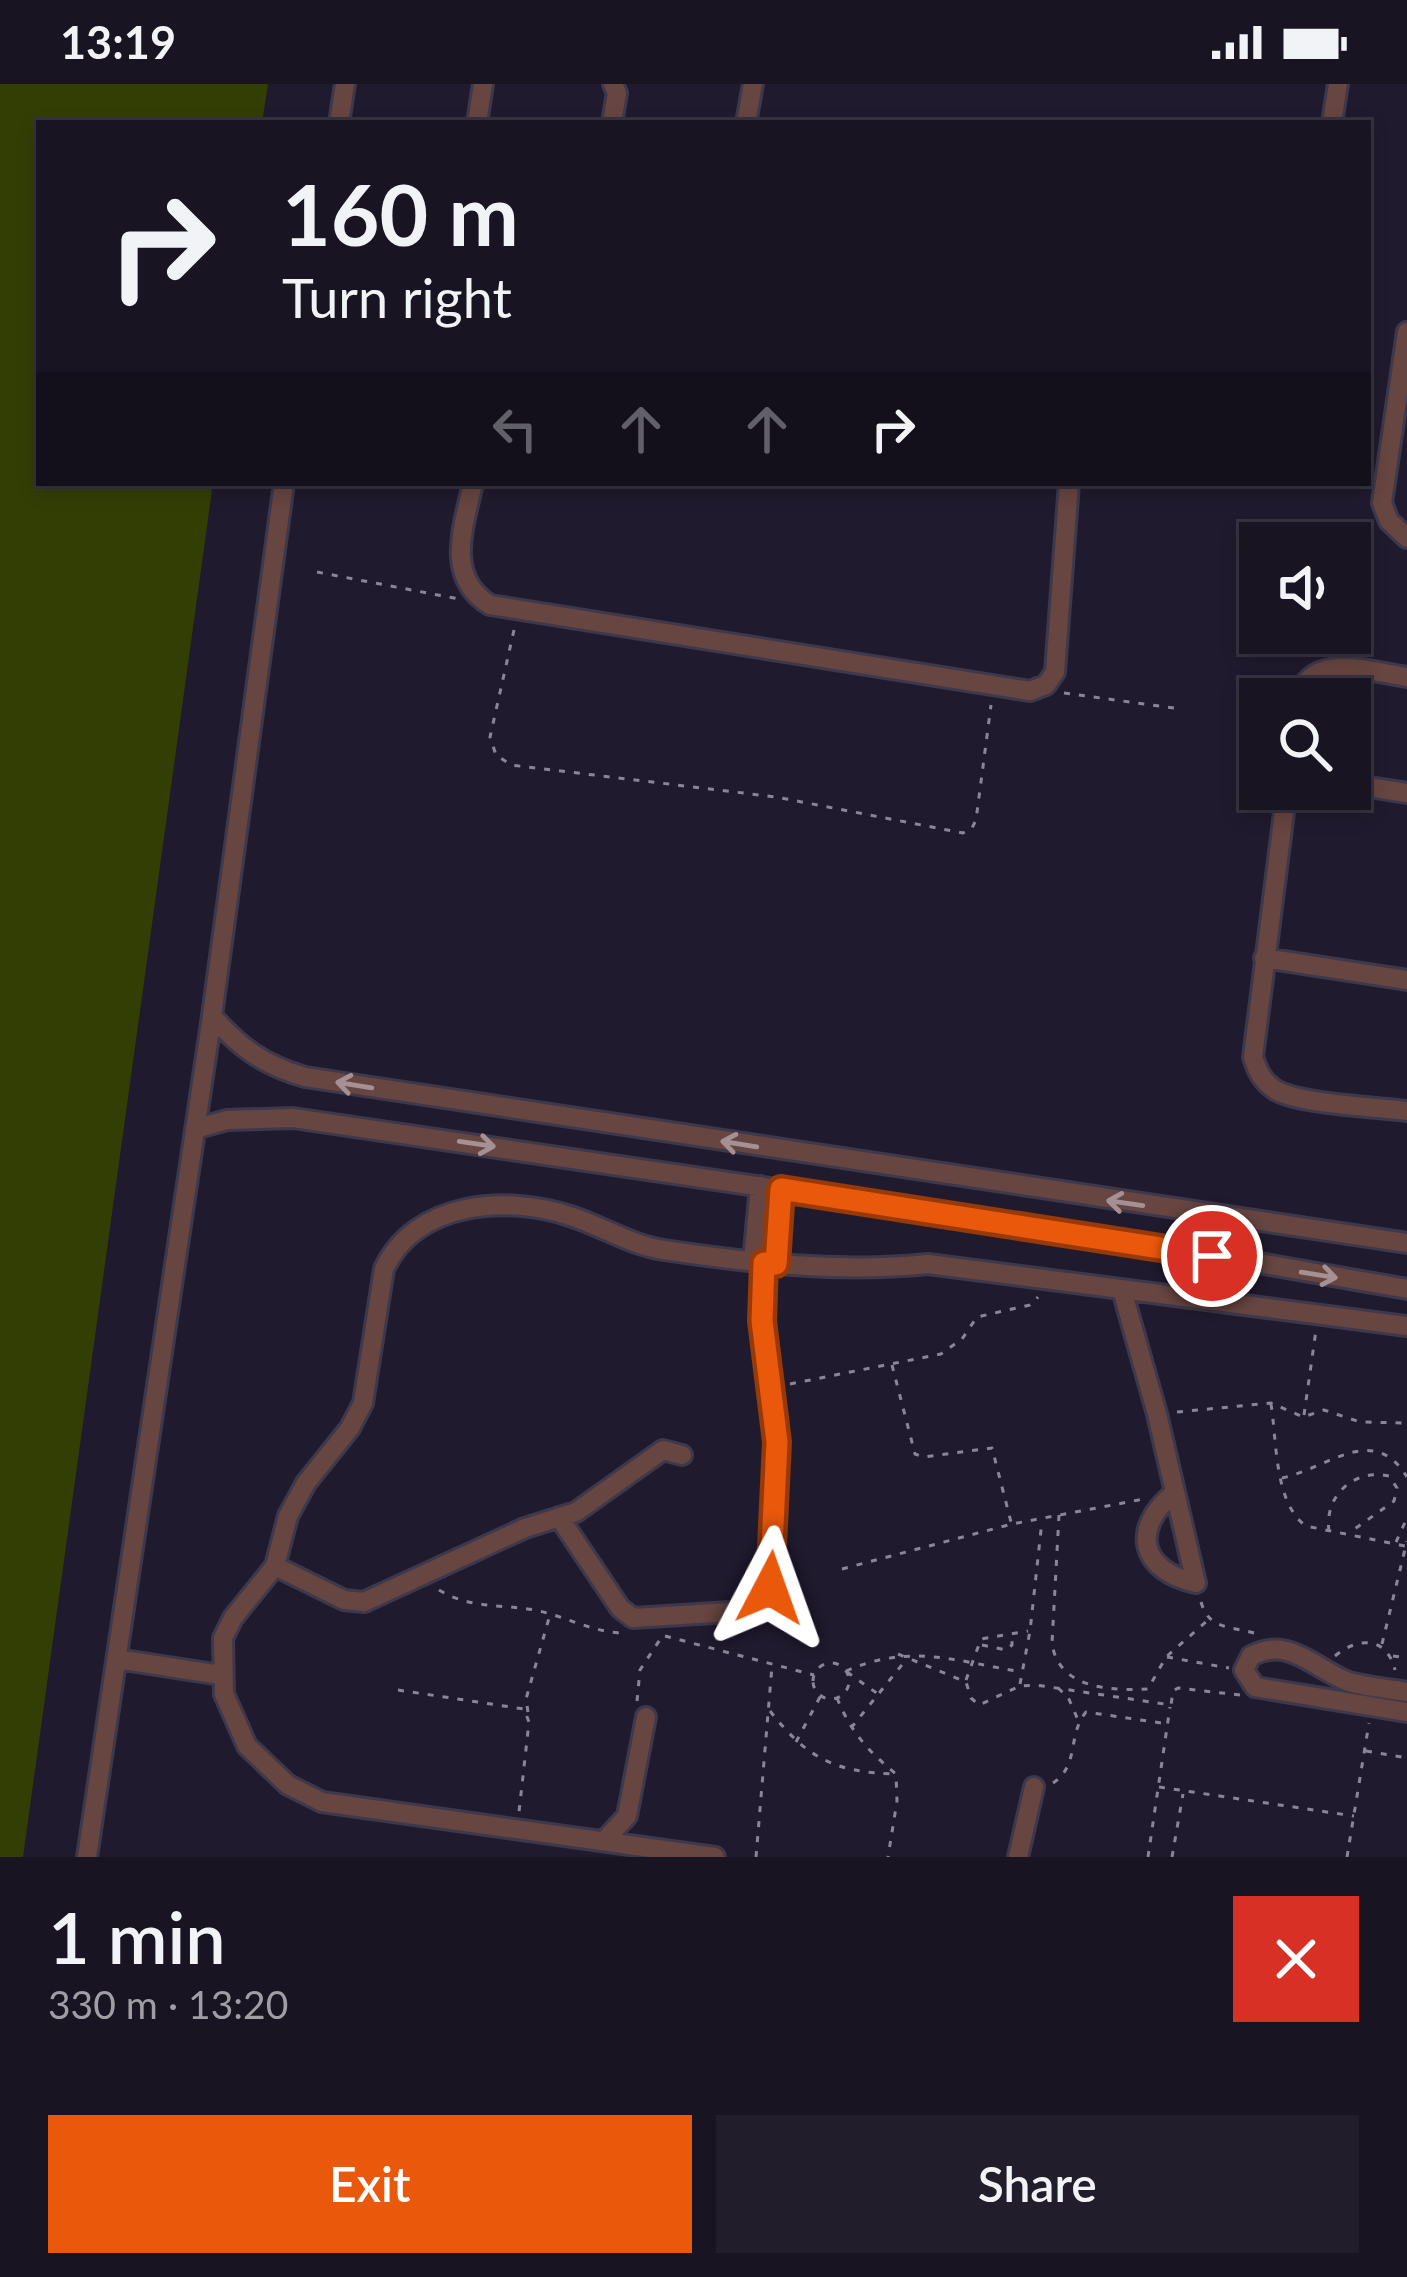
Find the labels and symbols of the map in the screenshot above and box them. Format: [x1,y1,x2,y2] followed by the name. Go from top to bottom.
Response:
[335,1073,374,1096] one-way arrow
[721,1132,760,1155] one-way arrow
[456,1133,495,1156] one-way arrow
[1106,1191,1145,1214] one-way arrow
[1161,1205,1263,1307] pin
[1298,1264,1337,1287] one-way arrow
[707,1525,833,1651] position arrow

